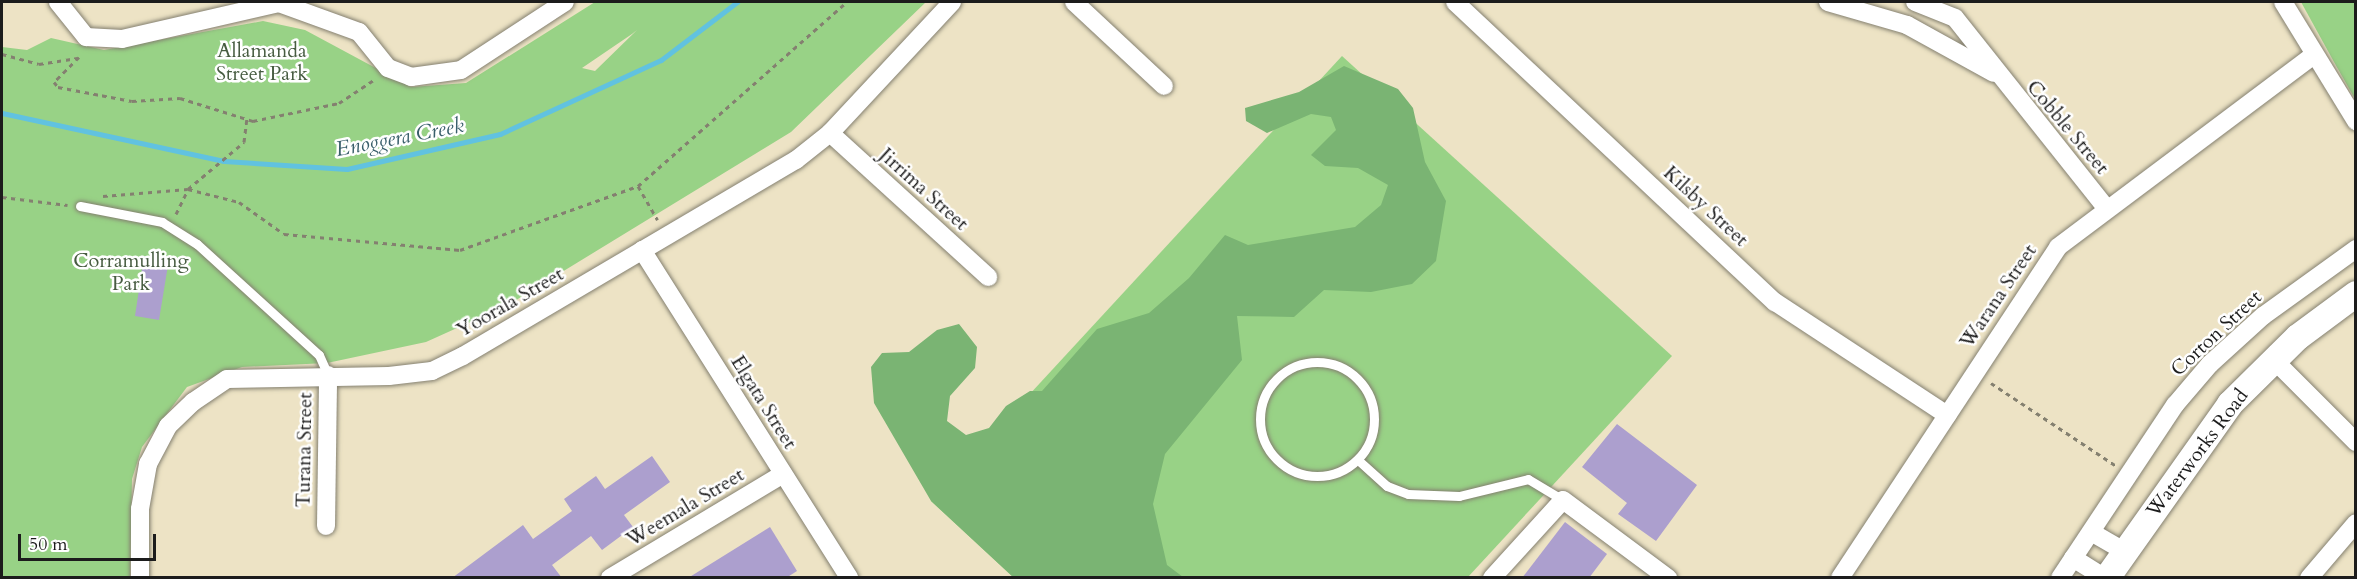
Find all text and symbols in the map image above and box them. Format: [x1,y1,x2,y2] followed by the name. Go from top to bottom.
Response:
[216,38,308,85] park label: Allamanda Street Park
[2022,75,2114,179] street label: Cobble Street
[334,113,466,163] water label: Enoggera Creek
[874,143,974,235] street label: Jirrima Street
[1659,161,1753,251] street label: Kilsby Street
[1954,239,2042,353] street label: Warana Street
[73,249,189,296] park label: Corramulling Park
[452,262,568,342] street label: Yoorala Street
[2166,285,2266,381] street label: Corton Street
[726,351,802,453] street label: Elgata Street
[2141,384,2253,522] street label: Waterworks Road
[291,392,317,508] street label: Turana Street
[622,462,748,552] street label: Weemala Street
[21,522,159,560] scale bar
[29,532,68,557] text: 50 m

